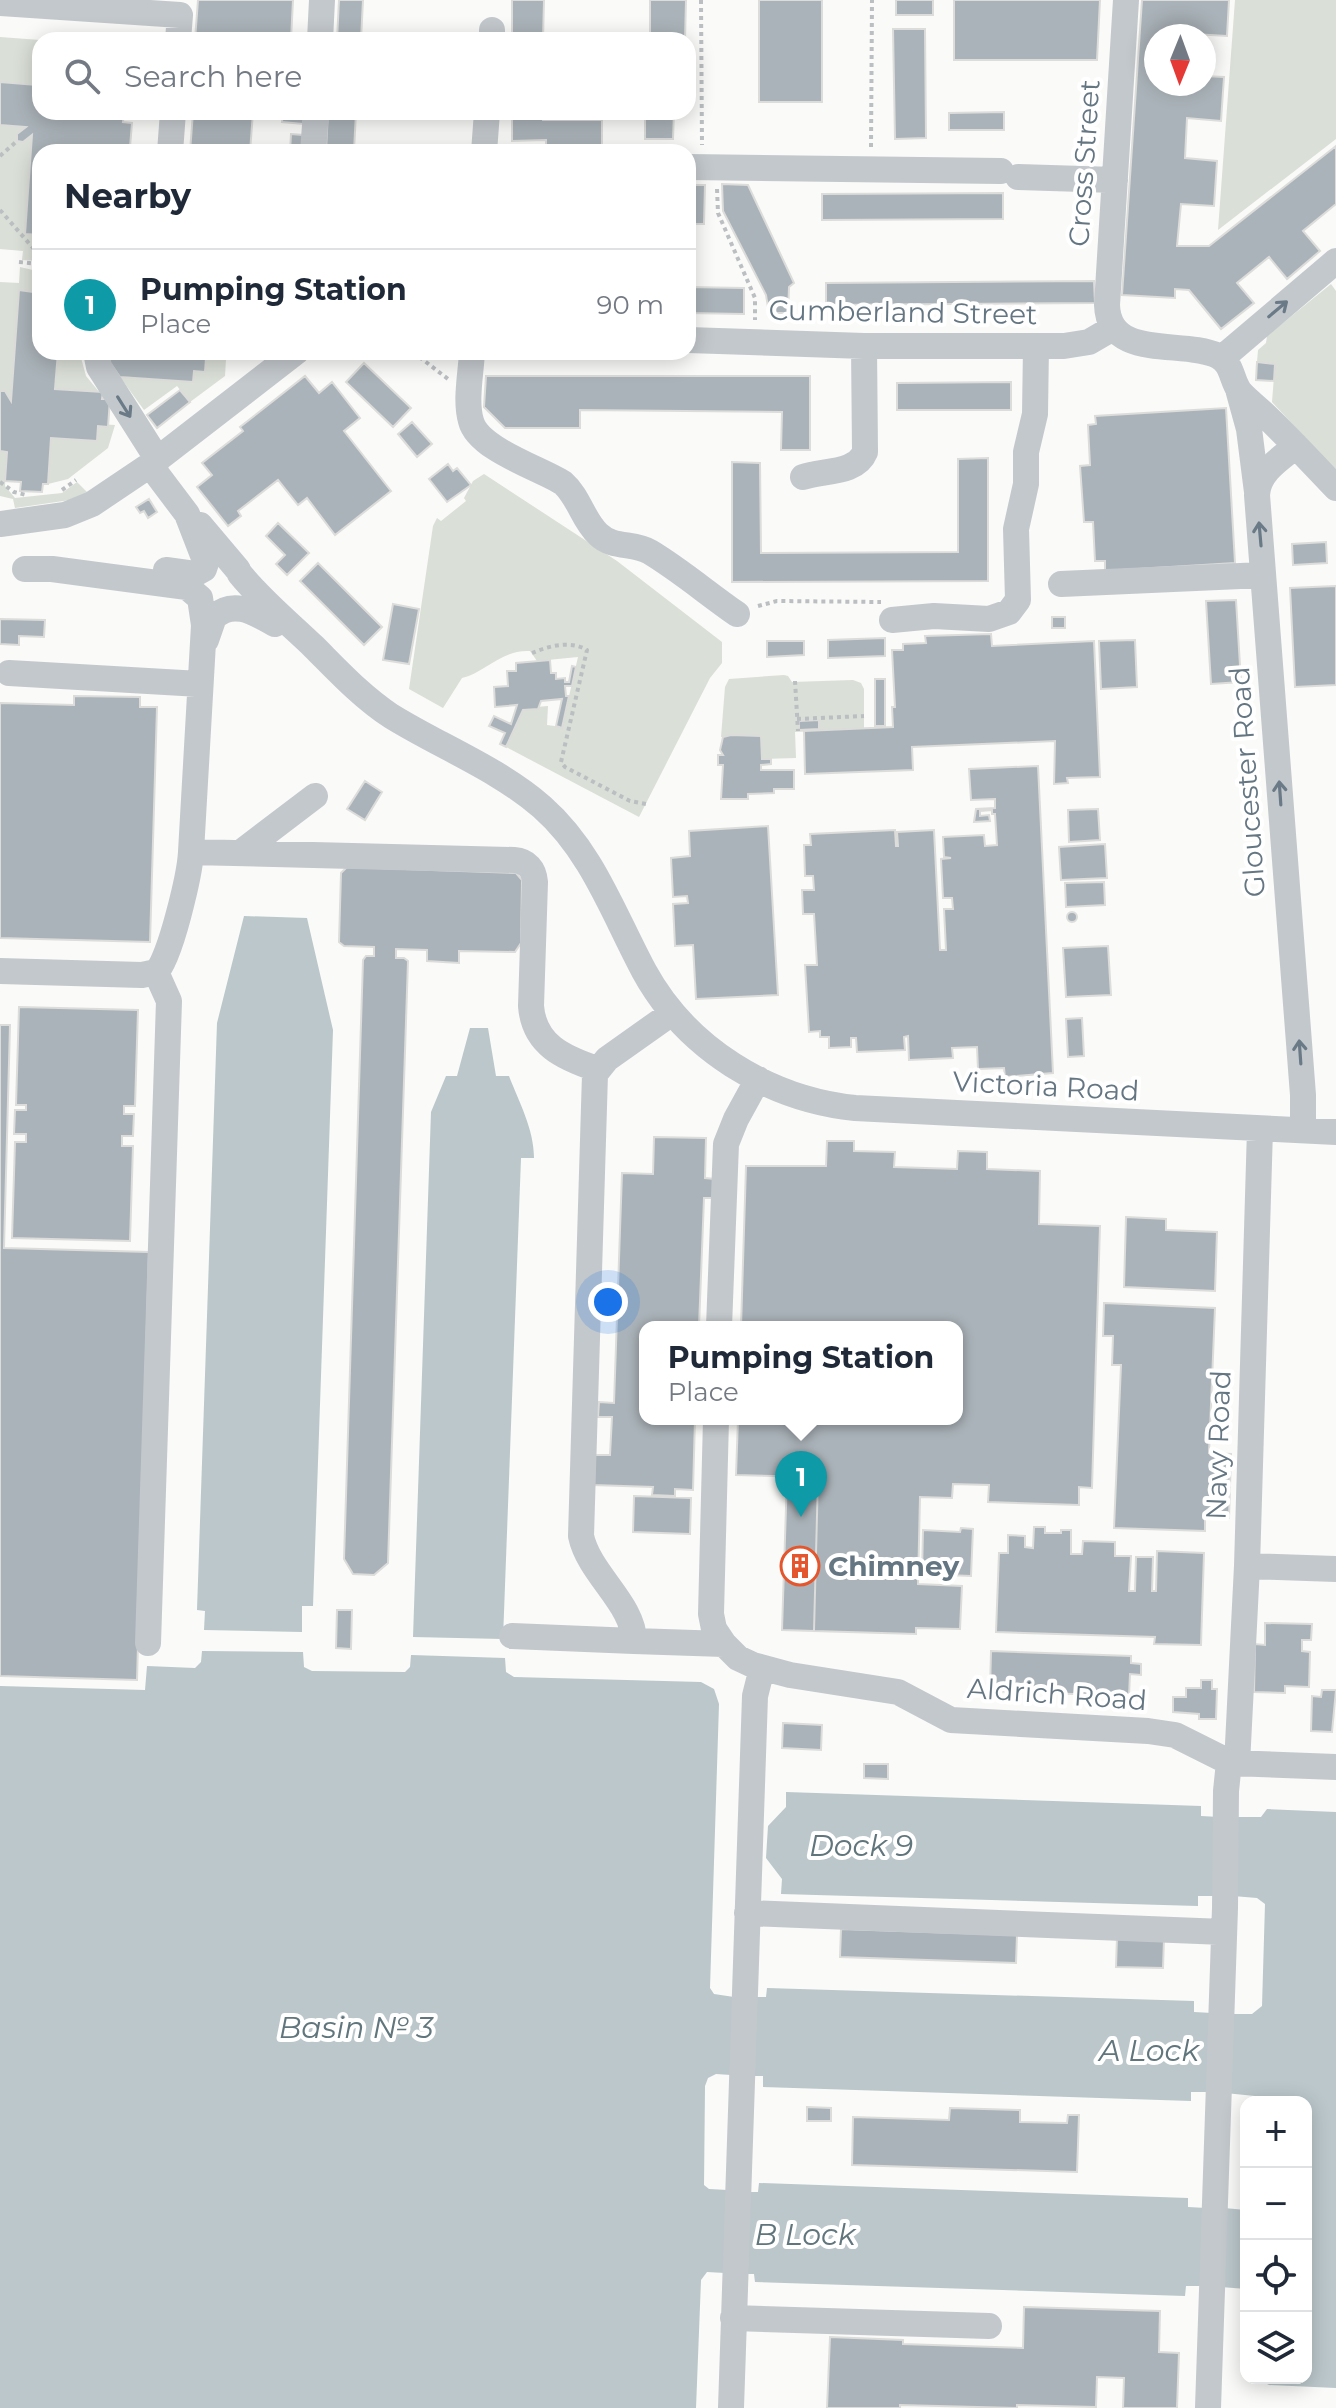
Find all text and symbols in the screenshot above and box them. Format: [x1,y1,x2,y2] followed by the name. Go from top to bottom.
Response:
[1144,24,1216,96] north arrow
[32,32,696,120] search box
[60,54,104,98] icon: search
[124,58,302,95] text: Search here
[1061,78,1107,248] street label: Cross Street
[64,175,191,217] text: Nearby
[140,271,407,308] text: Pumping Station
[85,289,95,321] text: 1
[597,289,664,321] text: 90 m
[768,293,1038,331] street label: Cumberland Street
[1267,300,1288,318] one-way arrow
[140,308,211,340] text: Place
[116,395,132,418] one-way arrow
[1252,521,1267,548] one-way arrow
[1222,666,1272,898] street label: Gloucester Road
[1272,780,1287,807] one-way arrow
[1292,1039,1307,1066] one-way arrow
[952,1064,1140,1108] street label: Victoria Road
[588,1282,628,1322] your location
[639,1321,963,1425] popup
[668,1339,934,1376] text: Pumping Station
[1198,1370,1238,1520] street label: Navy Road
[668,1376,739,1408] text: Place
[775,1451,827,1517] pin: 1
[779,1545,821,1587] building icon: Chimney
[828,1549,960,1583] place label: Chimney
[966,1671,1148,1717] street label: Aldrich Road
[809,1827,913,1864] water label: Dock 9
[279,2009,434,2046] water label: Basin № 3
[1097,2032,1200,2069] water label: A Lock
[1240,2096,1312,2384] map controls
[1240,2096,1312,2168] button: +
[1240,2168,1312,2240] button: −
[754,2216,857,2253] water label: B Lock
[1240,2240,1312,2312] button: locate
[1240,2312,1312,2384] button: layers

